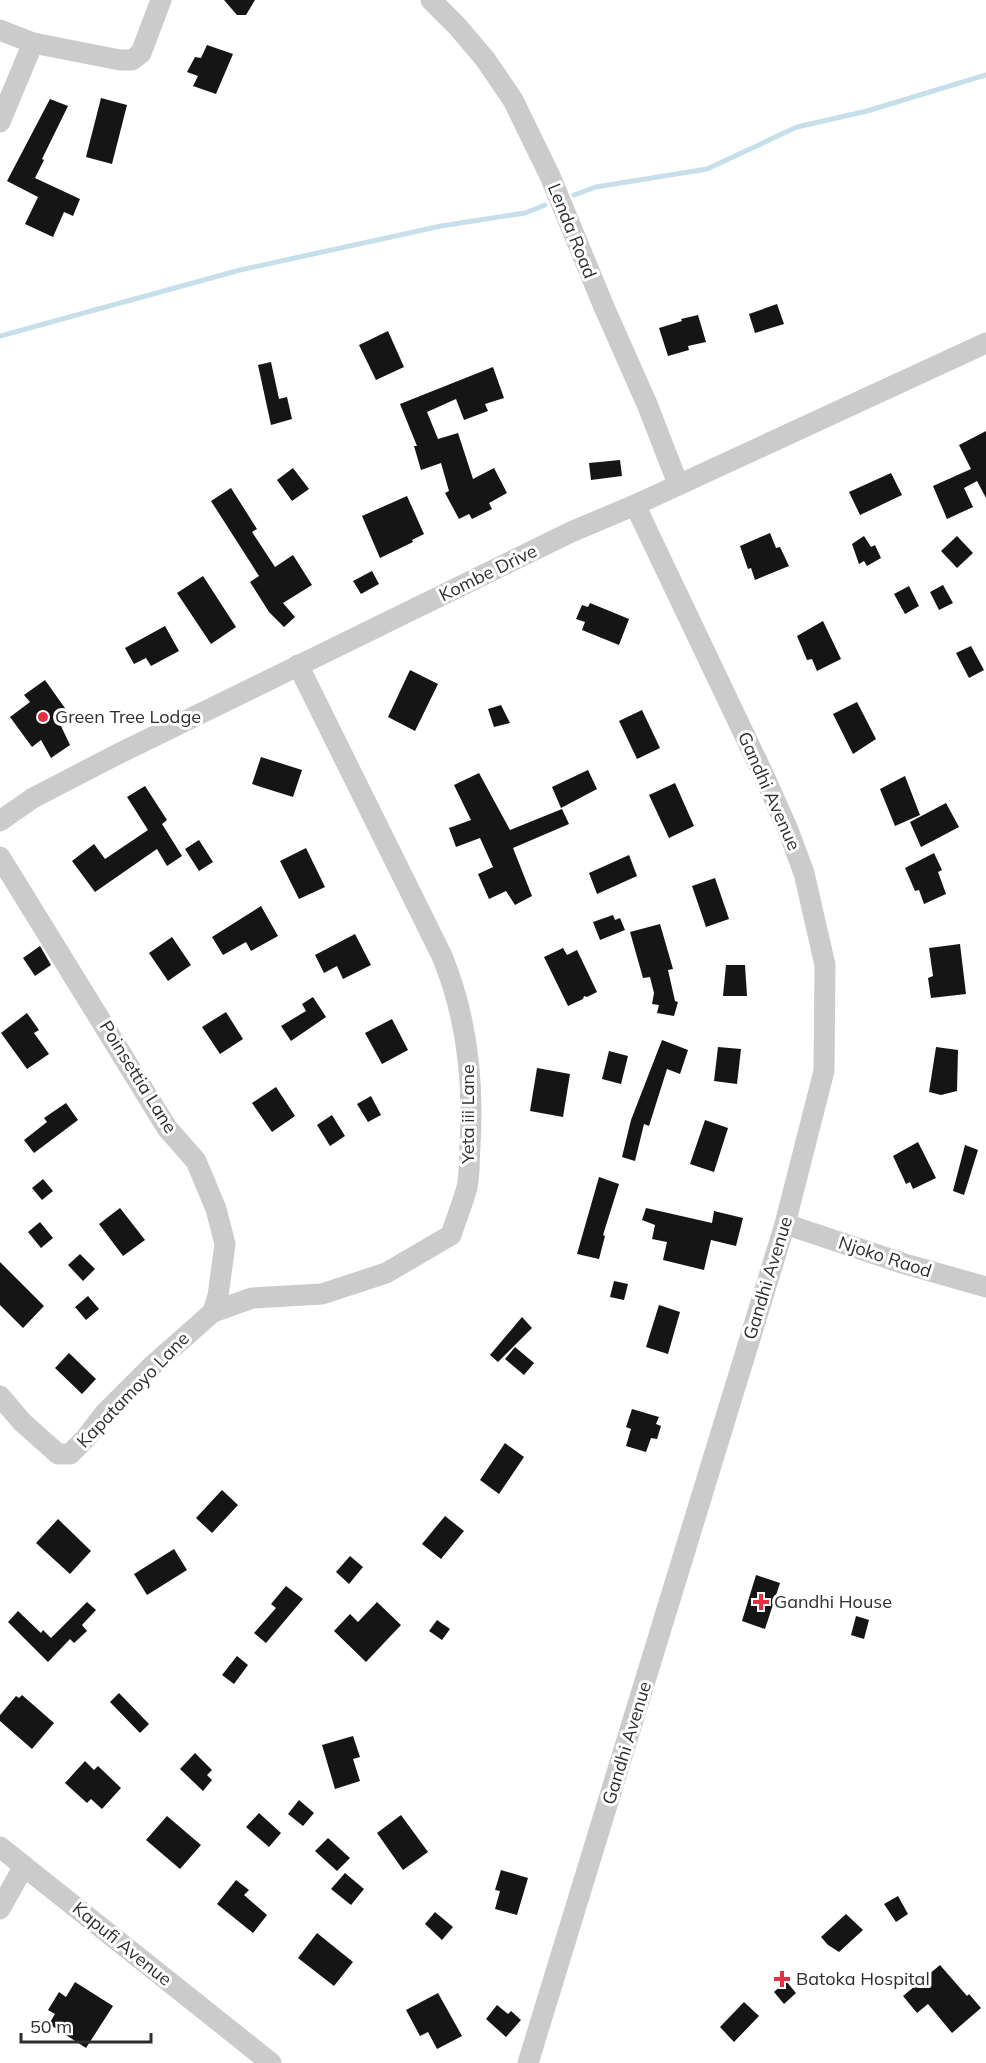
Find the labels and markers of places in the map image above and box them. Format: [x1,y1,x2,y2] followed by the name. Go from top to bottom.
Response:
[55,705,201,728] place label: Green Tree Lodge
[36,710,50,724] marker: Green Tree Lodge
[774,1590,892,1613] place label: Gandhi House
[752,1593,770,1611] marker: Gandhi House
[796,1967,930,1990] place label: Batoka Hospital
[773,1970,791,1988] marker: Batoka Hospital

